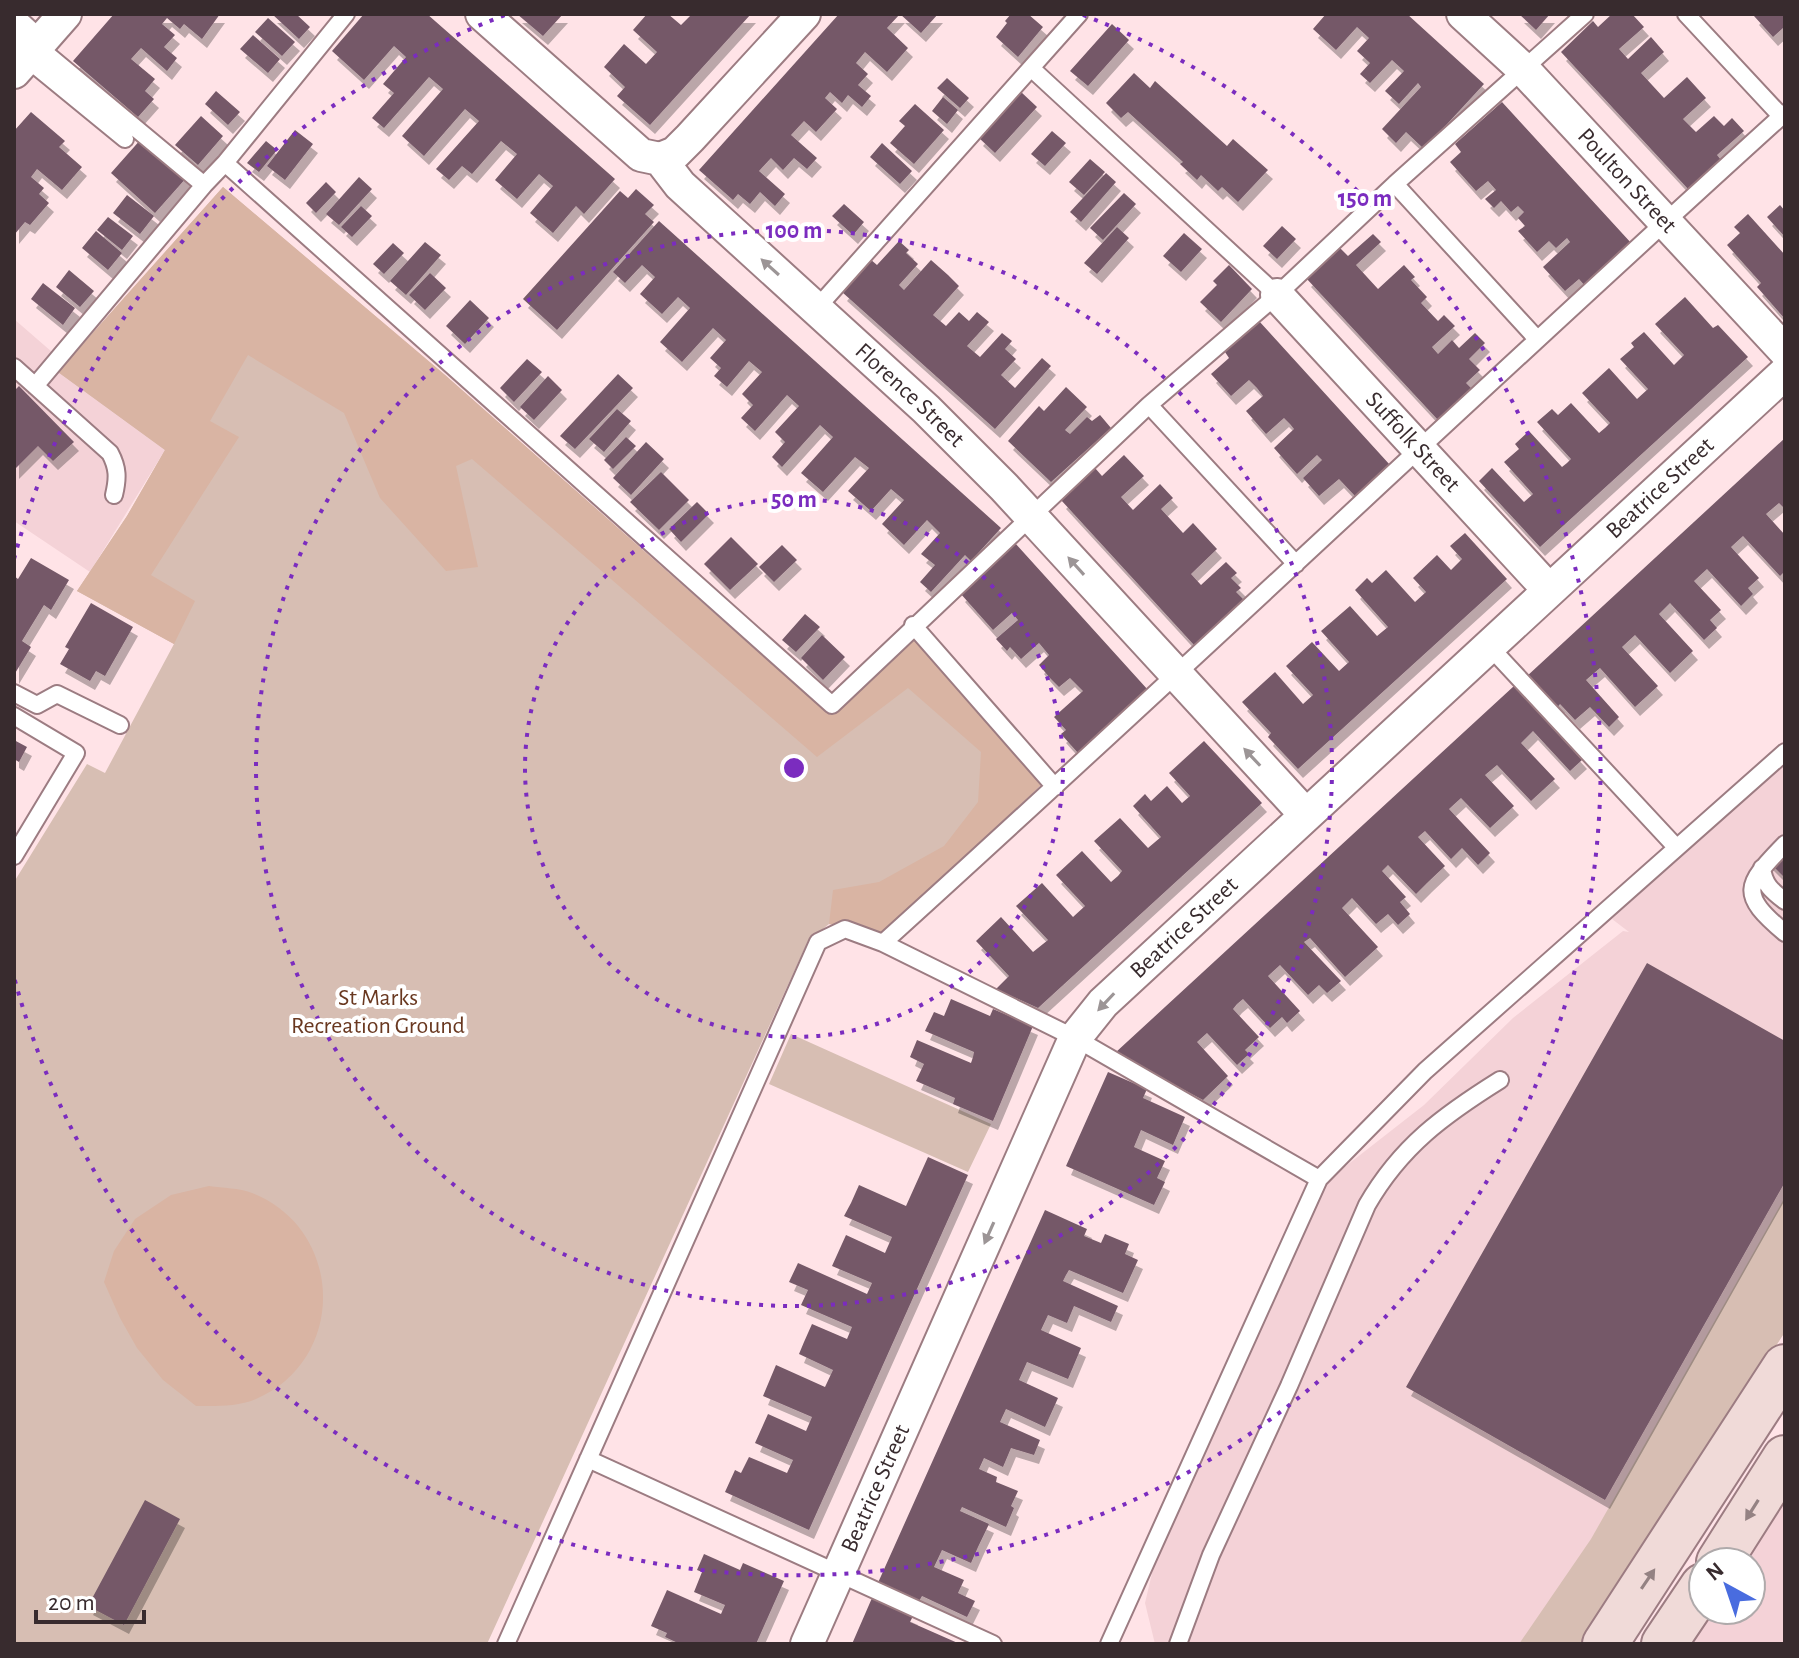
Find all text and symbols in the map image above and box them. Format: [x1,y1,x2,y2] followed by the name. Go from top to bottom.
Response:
[1573,124,1681,238] street label: Poulton Street
[1338,187,1392,211] text: 150 m
[766,219,822,243] text: 100 m
[761,258,780,276] one-way arrow
[850,339,969,452] street label: Florence Street
[1361,387,1465,497] street label: Suffolk Street
[1602,433,1719,544] street label: Beatrice Street
[771,488,817,512] text: 50 m
[1067,556,1085,575] one-way arrow
[1243,748,1261,767] one-way arrow
[780,754,808,782] centre of rings
[1126,872,1243,983] street label: Beatrice Street
[291,986,465,1038] park label: St Marks Recreation Ground
[1097,992,1115,1011] one-way arrow
[982,1221,996,1244] one-way arrow
[837,1421,915,1556] street label: Beatrice Street
[1745,1499,1759,1521] one-way arrow
[1687,1546,1767,1626] north arrow
[1702,1558,1728,1585] text: N
[1640,1569,1655,1590] one-way arrow
[36,1574,144,1624] scale bar
[48,1591,95,1615] text: 20 m

